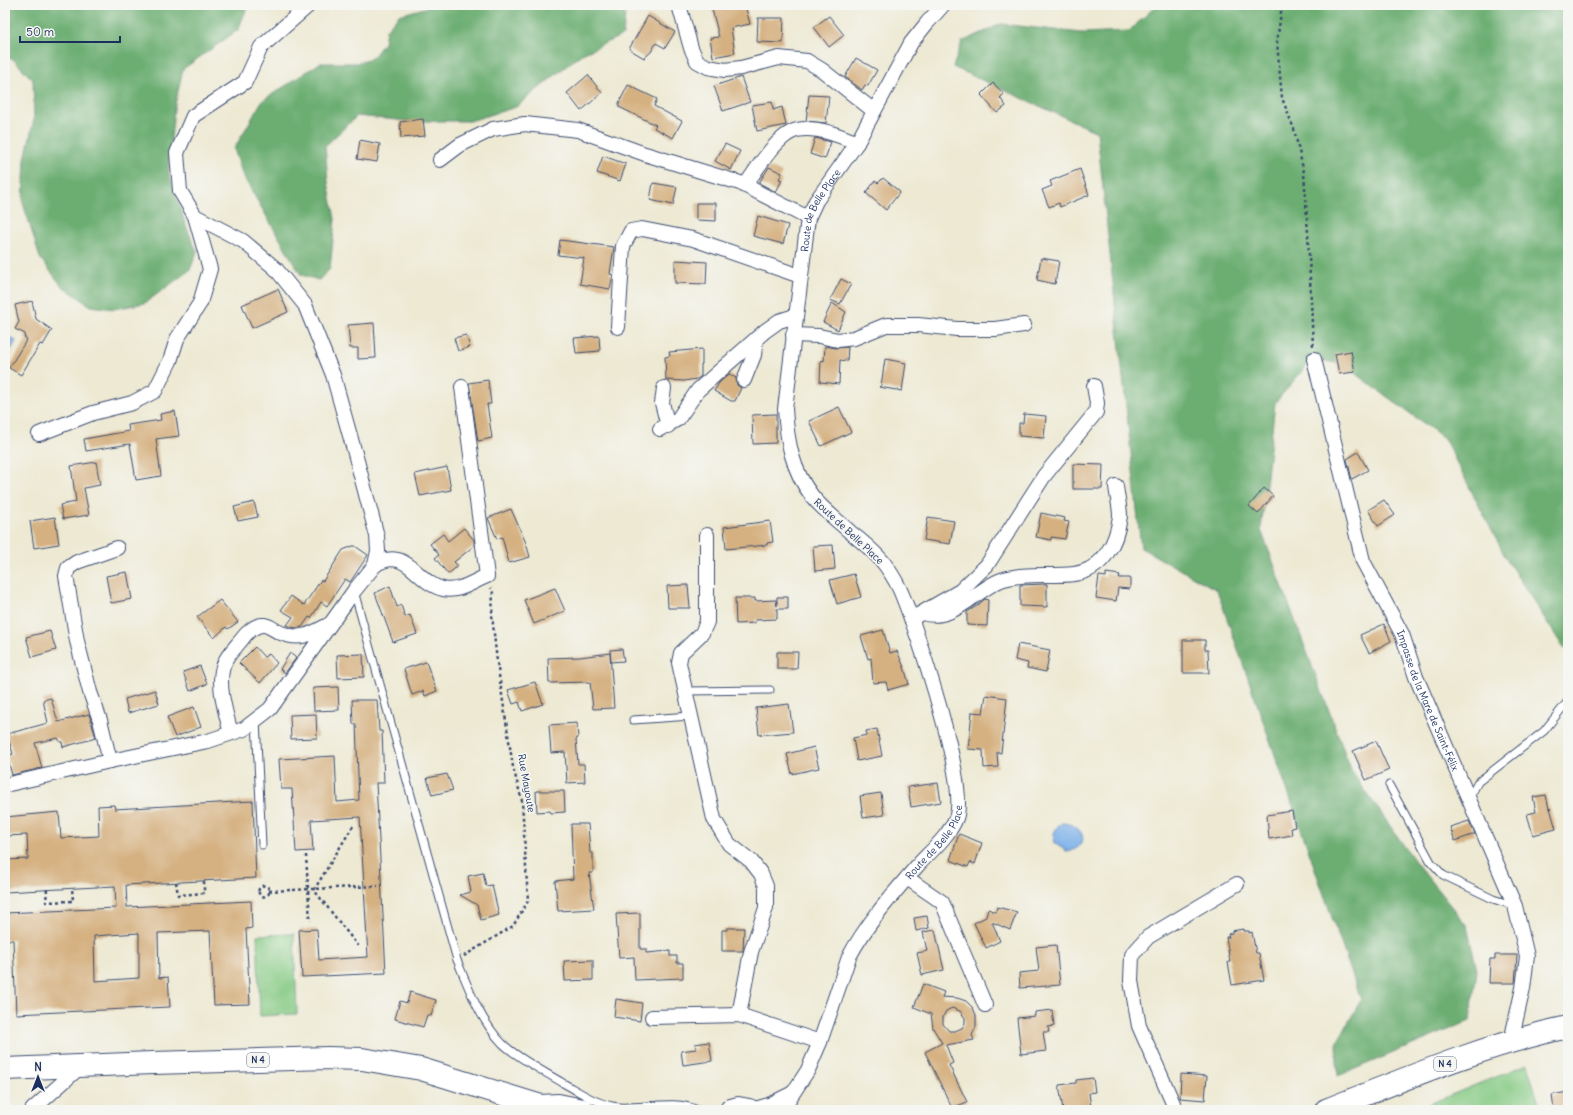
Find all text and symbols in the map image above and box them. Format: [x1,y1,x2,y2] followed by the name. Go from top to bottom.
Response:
[20,18,120,44] scale bar
[26,24,55,39] text: 50 m
[798,166,844,253] street label: Route de Belle Place
[811,496,886,567] street label: Route de Belle Place
[1394,628,1462,773] street label: Impasse de la Mare de Saint-Félix
[515,753,538,813] street label: Rue Mayoute
[903,805,965,882] street label: Route de Belle Place
[247,1053,269,1067] road number: N 4
[18,1057,58,1097] north arrow
[1434,1057,1456,1071] road number: N 4
[34,1060,42,1074] text: N

